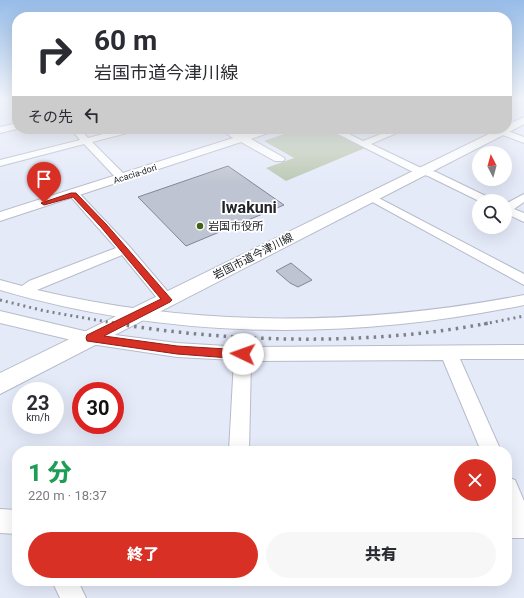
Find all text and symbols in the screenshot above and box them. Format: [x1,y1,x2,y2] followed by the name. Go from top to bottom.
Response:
[94,24,157,57] text: 60 m
[28,28,80,80] icon: right
[94,62,238,83] text: 岩国市道今津川線
[81,104,103,126] icon: left
[28,108,73,126] text: その先
[472,146,512,186] north arrow
[472,146,512,234] map controls
[27,162,61,203] pin
[112,162,158,186] street label: Acacia-dori
[33,168,55,190] icon: arrive
[472,194,512,234] button: search
[221,198,277,217] district label: Iwakuni
[208,220,264,233] place label: 岩国市役所
[195,221,205,231] marker: 岩国市役所
[211,231,295,282] street label: 岩国市道今津川線
[222,333,264,375] position arrow
[72,382,124,434] speed limit sign: 30
[27,391,49,415] text: 23
[26,412,50,423] text: km/h
[28,459,72,487] text: 1 分
[454,459,496,501] button: close
[28,488,107,503] text: 220 m · 18:37
[28,532,258,578] button: 終了
[266,532,496,578] button: 共有

